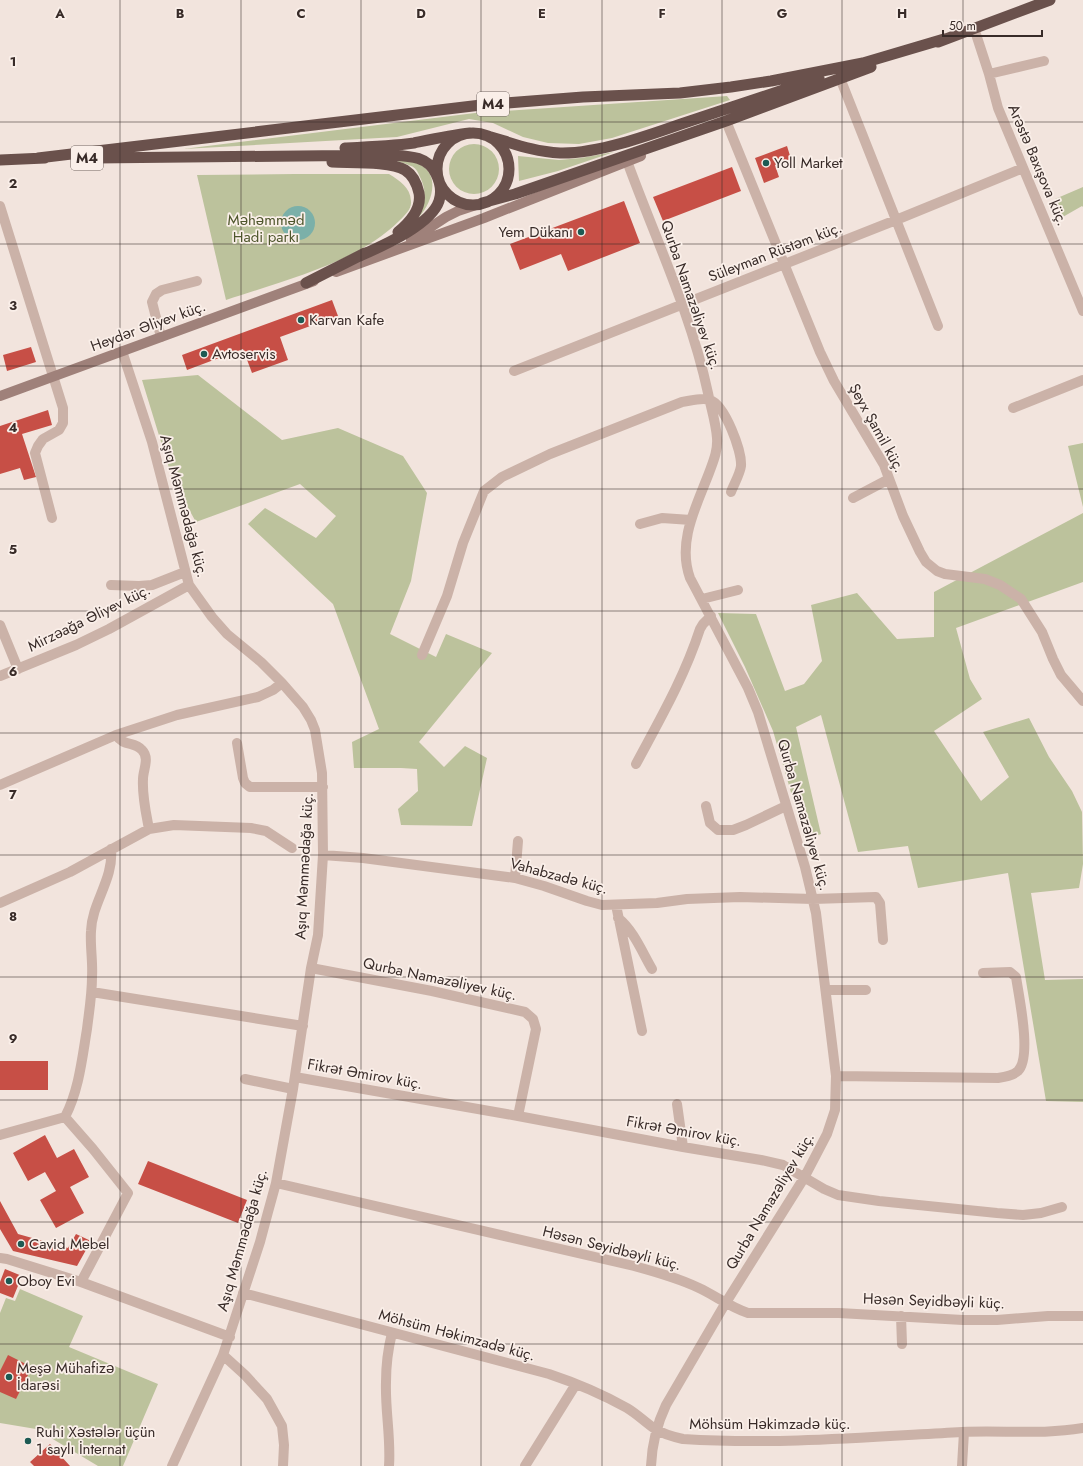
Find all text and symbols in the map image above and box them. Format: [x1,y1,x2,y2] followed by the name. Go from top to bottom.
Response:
[54,4,65,23] text: A
[176,4,185,23] text: B
[296,4,306,23] text: C
[416,4,426,23] text: D
[538,4,546,23] text: E
[658,4,666,23] text: F
[777,4,788,23] text: G
[897,4,907,23] text: H
[943,12,1042,38] scale bar
[949,17,976,35] text: 50 m
[10,52,16,71] text: 1
[477,92,509,116] road number: M4
[1002,101,1074,229] street label: Arəstə Baxışova küç.
[71,146,103,170] road number: M4
[774,152,843,174] place label: Yoll Market
[761,158,771,168] marker: Yoll Market
[9,174,17,193] text: 2
[227,209,305,248] park label: Məhəmməd Hadi parkı
[705,216,845,288] street label: Süleyman Rüstəm küç.
[655,217,727,373] street label: Qurba Namazəliyev küç.
[498,221,573,243] place label: Yem Dükanı
[576,227,586,237] marker: Yem Dükanı
[87,295,209,357] street label: Heydər Əliyev küç.
[9,296,17,315] text: 3
[309,309,384,331] place label: Karvan Kafe
[296,315,306,325] marker: Karvan Kafe
[212,343,275,365] place label: Avtoservis
[199,349,209,359] marker: Avtoservis
[843,380,911,476] street label: Şeyx Şamil küç.
[8,418,18,437] text: 4
[154,432,214,580] street label: Aşıq Məmmədağa küç.
[9,540,17,559] text: 5
[24,579,154,657] street label: Mirzəağa Əliyev küç.
[9,662,18,681] text: 6
[772,737,836,893] street label: Qurba Namazəliyev küç.
[9,785,17,804] text: 7
[289,792,319,940] street label: Aşıq Məmmədağa küç.
[508,852,610,900] street label: Vahabzadə küç.
[9,907,17,926] text: 8
[361,952,519,1006] street label: Qurba Namazəliyev küç.
[9,1029,18,1048] text: 9
[306,1053,424,1095] street label: Fikrət Əmirov küç.
[625,1110,743,1152] street label: Fikrət Əmirov küç.
[720,1128,820,1274] street label: Qurba Namazəliyev küç.
[211,1166,273,1314] street label: Aşıq Məmmədağa küç.
[540,1220,684,1276] street label: Həsən Seyidbəyli küç.
[29,1233,110,1255] place label: Cavid Mebel
[16,1239,26,1249] marker: Cavid Mebel
[17,1270,75,1292] place label: Oboy Evi
[4,1276,14,1286] marker: Oboy Evi
[863,1288,1005,1314] street label: Həsən Seyidbəyli küç.
[376,1304,538,1366] street label: Möhsüm Həkimzadə küç.
[17,1357,114,1396] place label: Meşə Mühafizə İdarəsi
[4,1372,14,1382] marker: Meşə Mühafizə İdarəsi
[689,1413,851,1435] street label: Möhsüm Həkimzadə küç.
[36,1421,155,1460] place label: Ruhi Xəstələr üçün 1 saylı İnternat
[23,1436,33,1446] marker: Ruhi Xəstələr üçün 1 saylı İnternat

